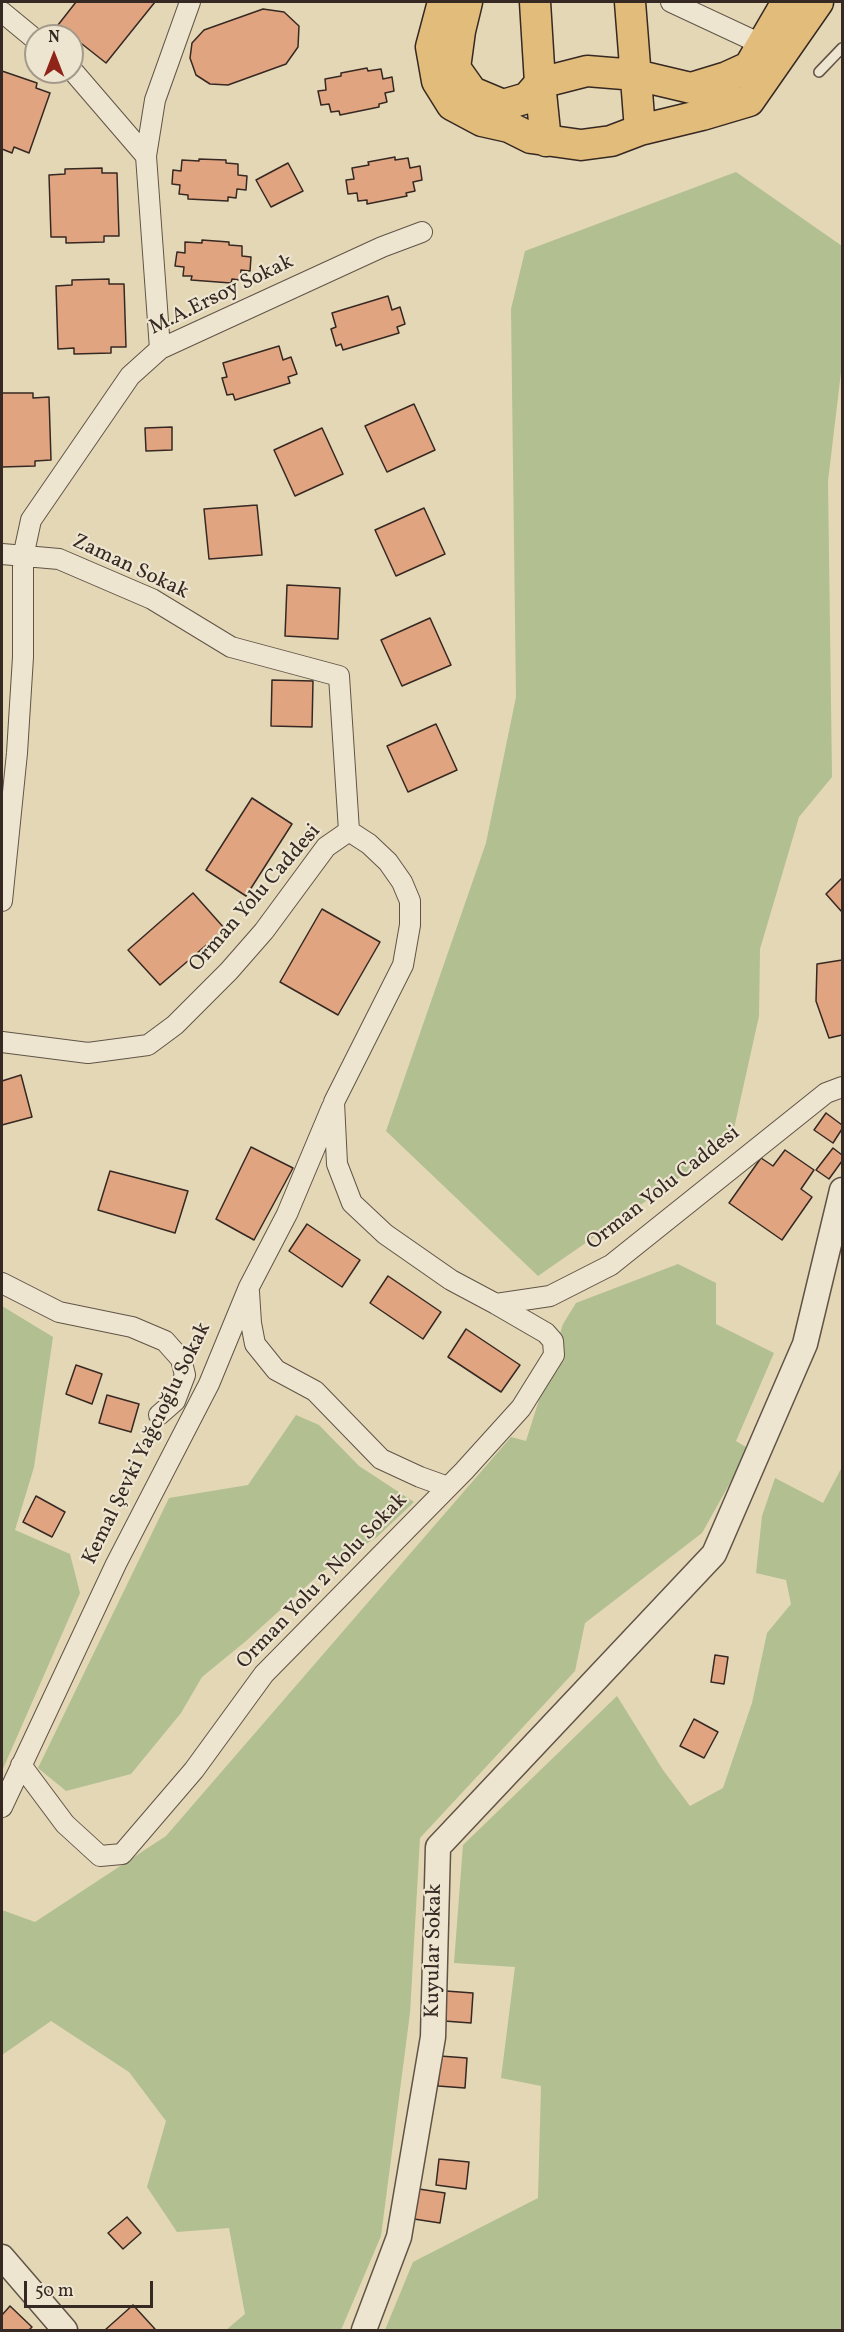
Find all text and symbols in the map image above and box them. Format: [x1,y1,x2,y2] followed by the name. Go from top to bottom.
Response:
[24,24,84,84] north arrow
[48,27,60,49] text: N
[146,250,298,342] street label: M.A.Ersoy Sokak
[68,530,192,606] street label: Zaman Sokak
[185,820,327,978] street label: Orman Yolu Caddesi
[582,1121,746,1257] street label: Orman Yolu Caddesi
[78,1319,218,1569] street label: Kemal Şevki Yağcıoğlu Sokak
[232,1489,414,1675] street label: Orman Yolu 2 Nolu Sokak
[421,1884,449,2018] street label: Kuyular Sokak
[27,2269,156,2307] scale bar
[35,2279,74,2304] text: 50 m

